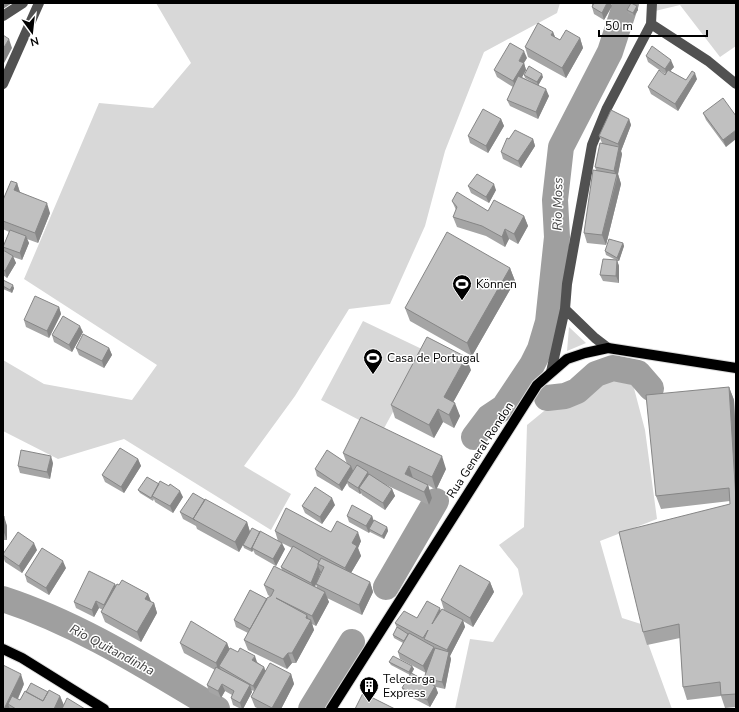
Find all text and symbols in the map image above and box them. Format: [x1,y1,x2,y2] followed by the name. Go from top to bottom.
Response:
[12,12,52,52] north arrow
[599,12,707,38] scale bar
[605,18,633,34] text: 50 m
[29,33,40,49] text: N
[549,177,567,231] water label: Rio Moss
[451,273,473,301] sports icon: Können
[476,276,517,292] place label: Können
[362,347,384,375] sports icon: Casa de Portugal
[387,350,480,366] place label: Casa de Portugal
[443,399,517,501] street label: Rua General Rondon
[66,620,158,680] water label: Rio Quitandinha
[383,671,435,701] place label: Telecarga Express
[358,675,380,703] building icon: Telecarga Express

